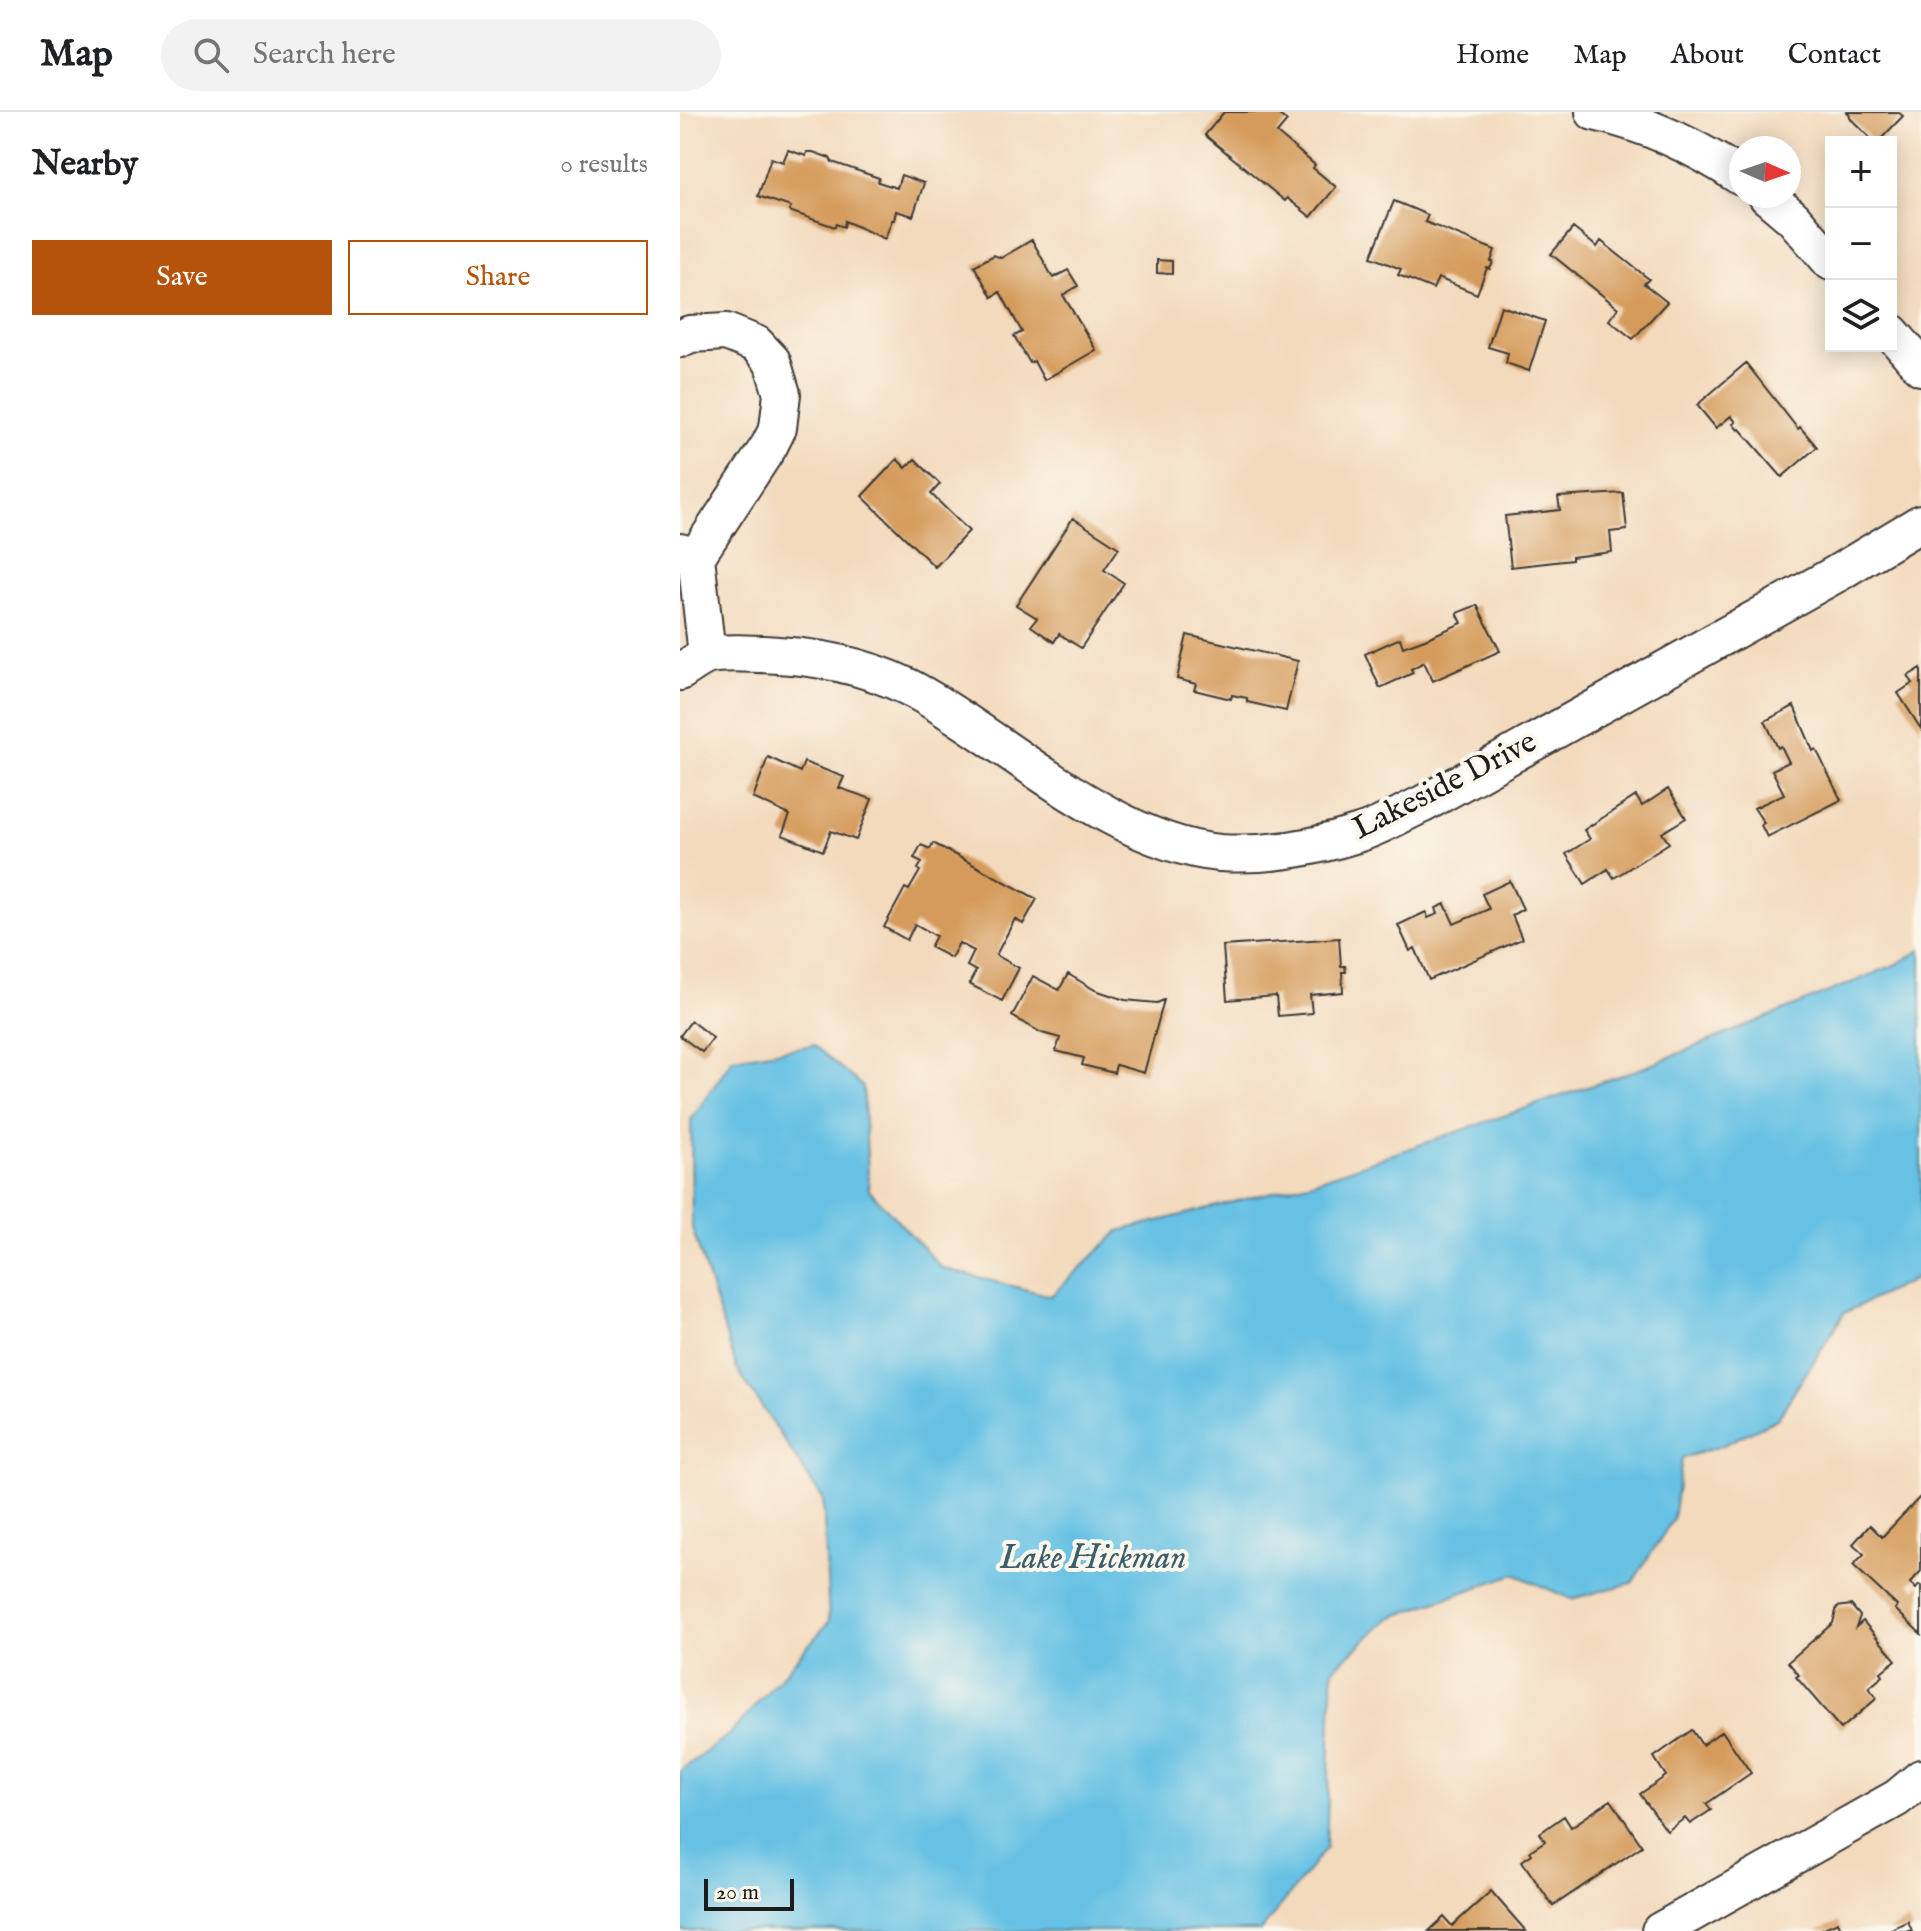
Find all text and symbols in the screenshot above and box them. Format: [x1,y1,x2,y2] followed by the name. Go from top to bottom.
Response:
[161,19,721,91] search box
[40,31,113,79] text: Map
[189,33,233,77] icon: search
[253,36,396,74] text: Search here
[1456,38,1529,73] text: Home
[1573,38,1627,73] text: Map
[1671,38,1744,73] text: About
[1788,38,1881,73] text: Contact
[1729,136,1801,208] north arrow
[1825,136,1897,352] map controls
[1825,136,1897,208] button: +
[32,143,138,186] text: Nearby
[560,148,648,181] text: 0 results
[1825,208,1897,280] button: −
[32,240,332,315] button: Save
[348,240,648,315] button: Share
[1825,280,1897,352] button: layers
[1346,722,1544,850] street label: Lakeside Drive
[999,1537,1186,1580] water label: Lake Hickman
[704,1875,794,1911] scale bar
[716,1879,759,1907] text: 20 m

